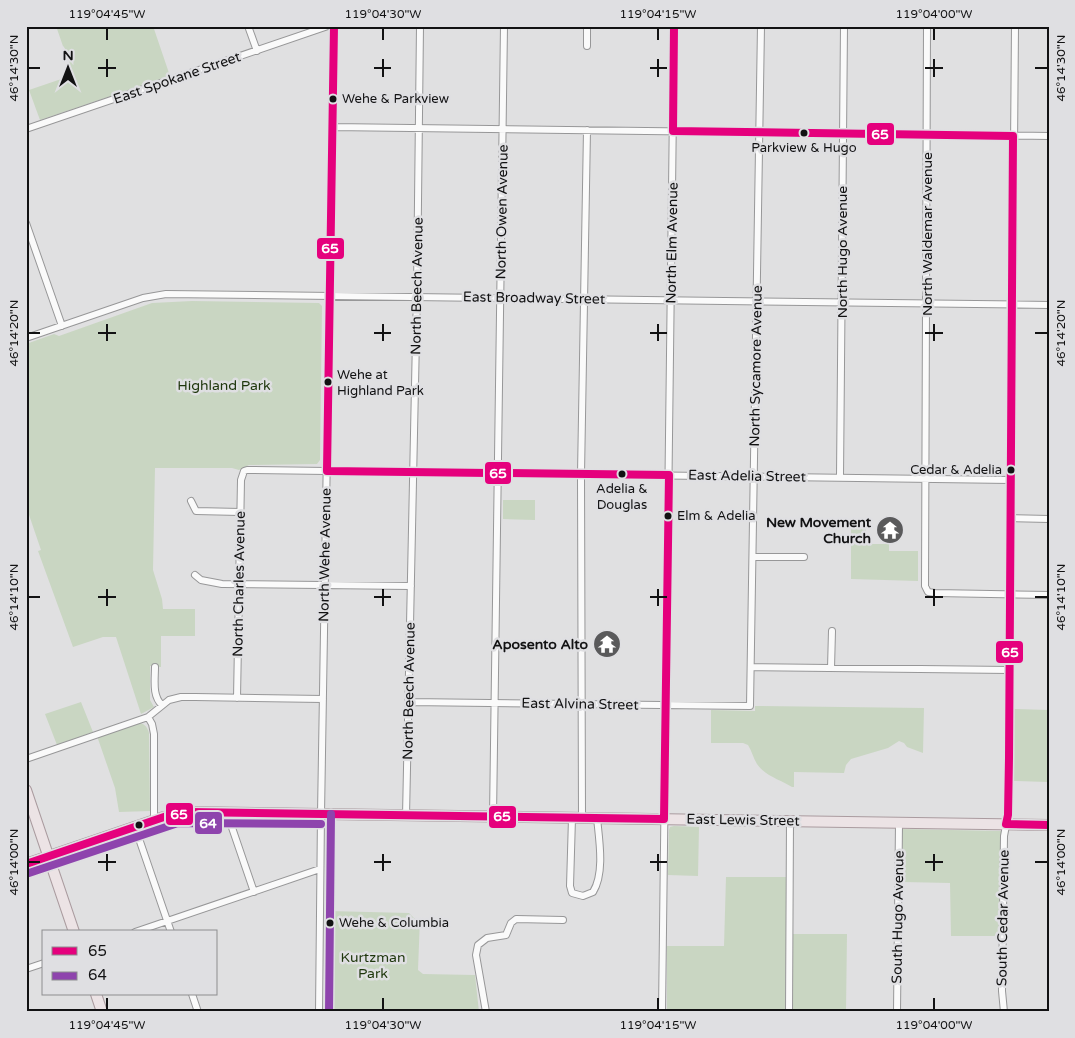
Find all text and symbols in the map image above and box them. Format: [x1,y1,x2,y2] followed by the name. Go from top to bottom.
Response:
[68,7,146,21] text: 119°04'45"W
[344,7,422,21] text: 119°04'30"W
[619,7,697,21] text: 119°04'15"W
[895,7,973,21] text: 119°04'00"W
[7,35,21,101] text: 46°14'30"N
[1054,35,1068,101] text: 46°14'30"N
[42,42,92,92] north arrow
[62,47,74,64] text: N
[111,48,244,108] street label: East Spokane Street
[342,91,449,107] place label: Wehe & Parkview
[328,94,338,104] marker: Wehe & Parkview
[866,122,895,146] line badge: 65
[871,126,889,143] text: 65
[799,128,809,138] marker: Parkview & Hugo
[751,140,857,156] place label: Parkview & Hugo
[492,144,512,280] street label: North Owen Avenue
[919,152,936,316] street label: North Waldemar Avenue
[662,182,682,304] street label: North Elm Avenue
[834,186,851,318] street label: North Hugo Avenue
[407,217,427,355] street label: North Beech Avenue
[316,237,345,260] line badge: 65
[321,240,339,257] text: 65
[746,285,766,447] street label: North Sycamore Avenue
[463,288,606,308] street label: East Broadway Street
[7,300,21,366] text: 46°14'20"N
[1054,300,1068,366] text: 46°14'20"N
[337,367,424,399] place label: Wehe at Highland Park
[177,377,271,394] park label: Highland Park
[323,377,333,387] marker: Wehe at Highland Park
[484,461,512,485] line badge: 65
[910,462,1002,478] place label: Cedar & Adelia
[489,465,507,482] text: 65
[1006,465,1016,475] marker: Cedar & Adelia
[688,466,807,486] street label: East Adelia Street
[617,469,627,479] marker: Adelia & Douglas
[596,481,648,513] place label: Adelia & Douglas
[315,488,335,622] street label: North Wehe Avenue
[677,508,756,524] place label: Elm & Adelia
[229,511,249,657] street label: North Charles Avenue
[663,511,673,521] marker: Elm & Adelia
[766,514,872,547] place label: New Movement Church
[875,515,905,545] temple icon: New Movement Church
[7,564,21,630] text: 46°14'10"N
[1054,564,1068,630] text: 46°14'10"N
[399,622,419,760] street label: North Beech Avenue
[592,629,622,659] temple icon: Aposento Alto
[492,636,588,653] place label: Aposento Alto
[995,640,1024,664] line badge: 65
[1001,644,1019,661] text: 65
[521,694,639,714] street label: East Alvina Street
[165,802,194,826] line badge: 65
[488,805,517,829] line badge: 65
[170,806,188,823] text: 65
[493,808,511,825] text: 65
[194,811,223,835] line badge: 64
[686,811,800,829] street label: East Lewis Street
[199,815,217,832] text: 64
[134,820,144,830] unlabelled marker
[7,829,21,895] text: 46°14'00"N
[1054,829,1068,895] text: 46°14'00"N
[888,850,908,984] street label: South Hugo Avenue
[993,850,1013,986] street label: South Cedar Avenue
[339,915,449,931] place label: Wehe & Columbia
[325,918,335,928] marker: Wehe & Columbia
[42,930,218,996] legend
[88,942,107,960] text: 65
[341,949,405,982] park label: Kurtzman Park
[88,966,107,984] text: 64
[68,1018,146,1032] text: 119°04'45"W
[344,1018,422,1032] text: 119°04'30"W
[619,1018,697,1032] text: 119°04'15"W
[895,1018,973,1032] text: 119°04'00"W

